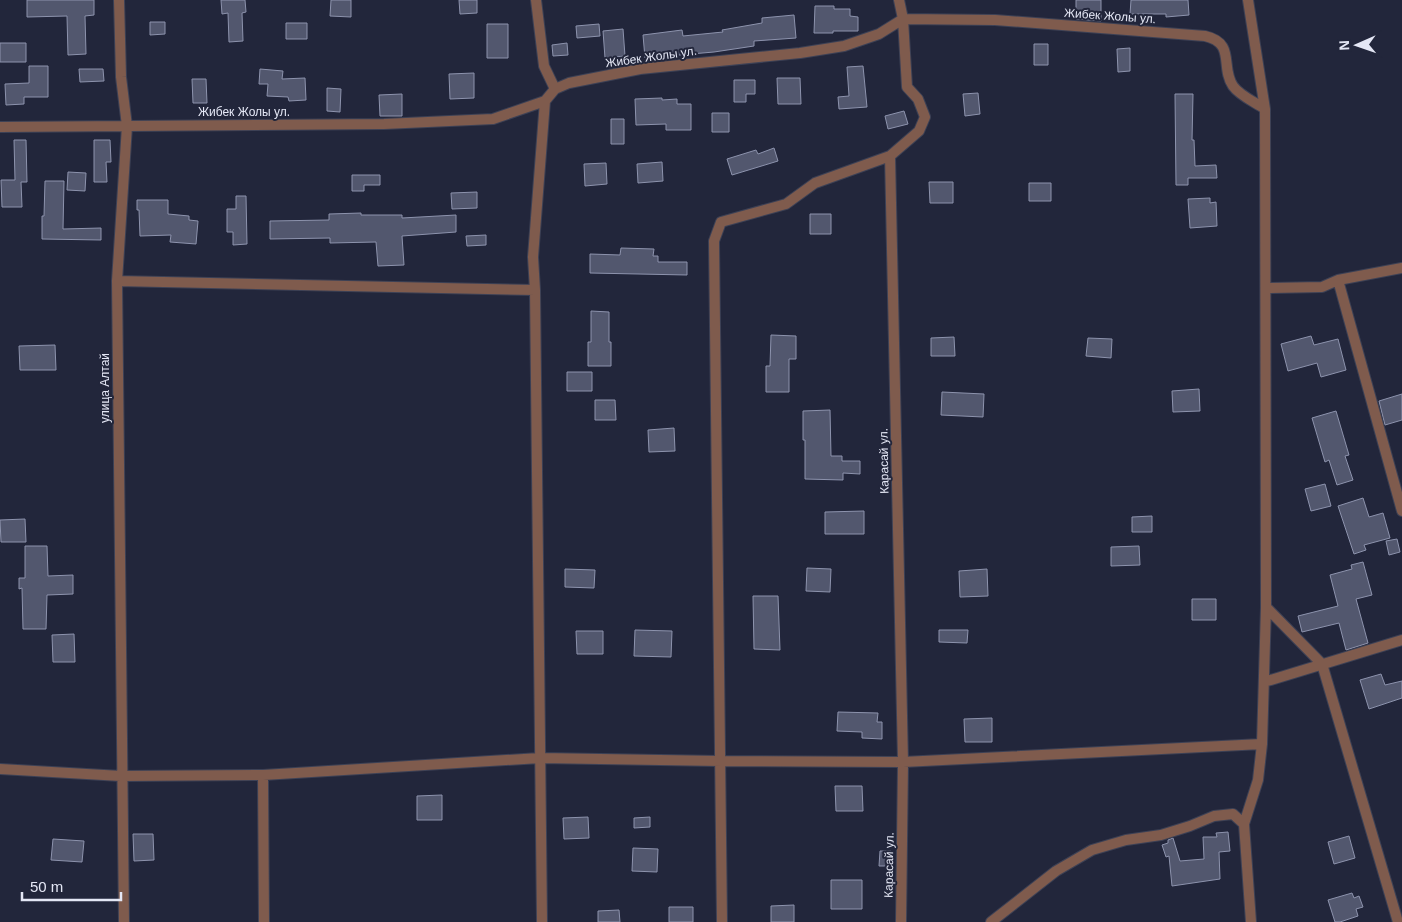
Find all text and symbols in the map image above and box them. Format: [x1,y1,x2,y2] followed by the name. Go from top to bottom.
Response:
[1064,6,1156,26] street label: Жибек Жолы ул.
[1332,20,1382,70] north arrow
[1336,40,1352,51] text: N
[604,44,698,70] street label: Жибек Жолы ул.
[198,105,290,119] street label: Жибек Жолы ул.
[98,353,112,423] street label: улица Алтай
[876,428,892,494] street label: Карасай ул.
[881,832,897,898] street label: Карасай ул.
[22,870,121,902] scale bar
[30,878,63,895] text: 50 m

